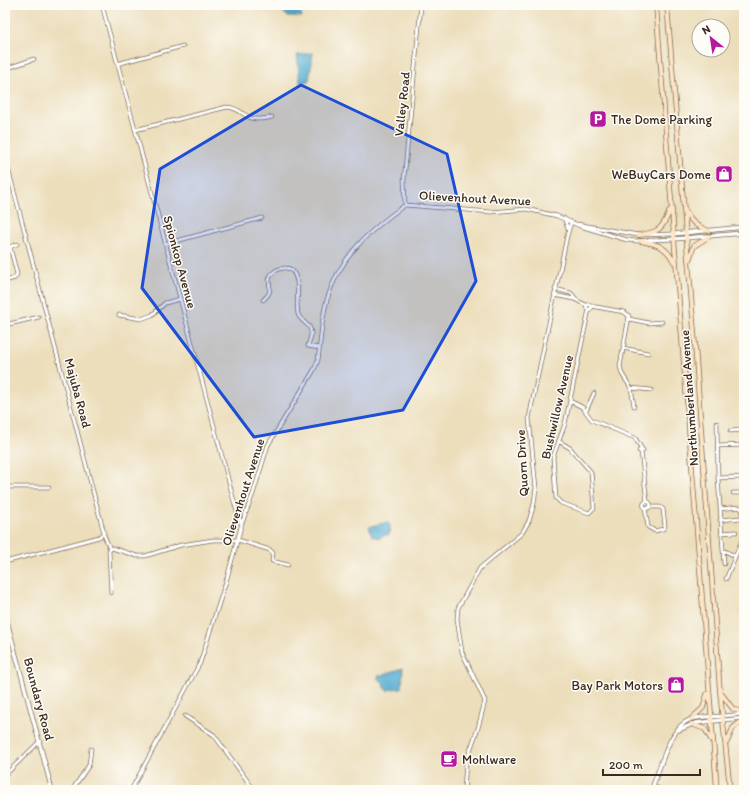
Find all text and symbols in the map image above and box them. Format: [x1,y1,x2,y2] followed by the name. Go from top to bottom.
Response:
[691,18,731,58] north arrow
[700,22,713,37] text: N
[391,71,413,137] street label: Valley Road
[588,109,608,129] parking icon: The Dome Parking
[611,112,712,127] place label: The Dome Parking
[714,164,734,184] shop icon: WeBuyCars Dome
[612,167,711,182] place label: WeBuyCars Dome
[419,188,531,208] street label: Olievenhout Avenue
[160,214,200,310] street label: Spionkop Avenue
[677,329,701,467] street label: Northumberland Avenue
[538,353,576,461] street label: Bushwillow Avenue
[61,356,95,430] street label: Majuba Road
[513,429,531,497] street label: Quorn Drive
[219,436,267,548] street label: Olievenhout Avenue
[21,656,57,742] street label: Boundary Road
[666,675,686,695] shop icon: Bay Park Motors
[572,678,663,693] place label: Bay Park Motors
[439,749,459,769] cafe icon: Mohlware
[603,751,700,777] scale bar
[462,752,516,767] place label: Mohlware
[609,758,643,772] text: 200 m

